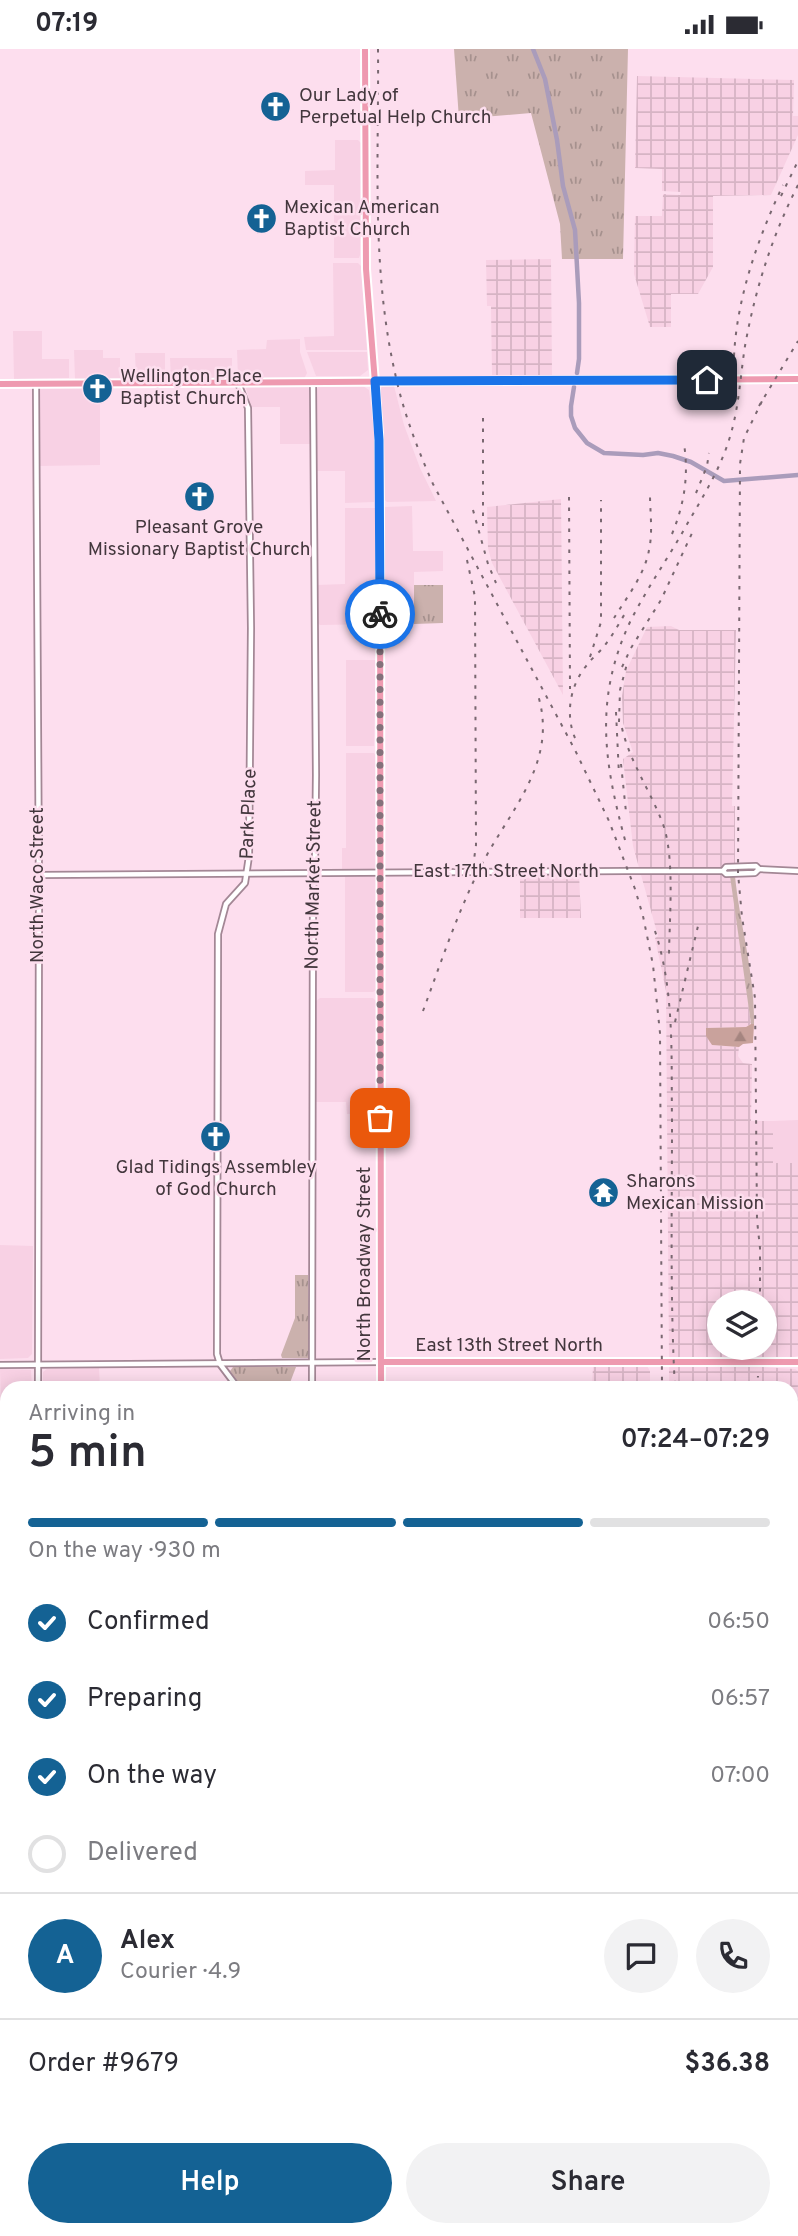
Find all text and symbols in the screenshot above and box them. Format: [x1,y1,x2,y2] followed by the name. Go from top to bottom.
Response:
[35,8,98,41] text: 07:19
[299,84,491,130] place label: Our Lady of Perpetual Help Church
[259,90,293,124] church icon: Our Lady of Perpetual Help Church
[284,196,440,242] place label: Mexican American Baptist Church
[244,202,278,236] church icon: Mexican American Baptist Church
[677,350,737,410] pin
[688,361,726,399] icon: home
[120,365,262,411] place label: Wellington Place Baptist Church
[80,371,114,405] church icon: Wellington Place Baptist Church
[182,480,216,514] church icon: Pleasant Grove Missionary Baptist Church
[88,516,310,562] place label: Pleasant Grove Missionary Baptist Church
[345,579,415,649] courier
[361,595,399,633] icon: bike
[235,768,263,860] street label: Park Place
[301,800,327,970] street label: North Market Street
[26,807,50,963] street label: North Waco Street
[413,860,599,884] street label: East 17th Street North
[350,1088,410,1148] pin
[361,1099,399,1137] icon: bag
[199,1120,233,1154] church icon: Glad Tidings Assembley of God Church
[116,1156,316,1202] place label: Glad Tidings Assembley of God Church
[353,1166,377,1362] street label: North Broadway Street
[626,1170,764,1216] place label: Sharons Mexican Mission
[586,1176,620,1210] temple icon: Sharons Mexican Mission
[707,1290,777,1360] map controls
[707,1290,777,1360] button: layers
[415,1334,603,1358] street label: East 13th Street North
[28,1400,135,1429] text: Arriving in
[621,1424,770,1457] text: 07:24–07:29
[28,1425,147,1484] text: 5 min
[28,1537,221,1566] text: On the way · 930 m
[28,1604,66,1642] icon: check
[87,1606,210,1639] text: Confirmed
[707,1608,770,1637] text: 06:50
[28,1681,66,1719] icon: check
[87,1683,202,1716] text: Preparing
[710,1685,770,1714] text: 06:57
[28,1758,66,1796] icon: check
[87,1760,217,1793] text: On the way
[710,1762,770,1791] text: 07:00
[87,1837,198,1870] text: Delivered
[604,1919,678,1993] button: chat
[696,1919,770,1993] button: phone
[120,1925,175,1958] text: Alex
[56,1940,74,1973] text: A
[120,1958,241,1987] text: Courier · 4.9
[28,2048,179,2081] text: Order #9679
[684,2048,770,2081] text: $36.38
[28,2143,392,2223] button: Help
[406,2143,770,2223] button: Share

